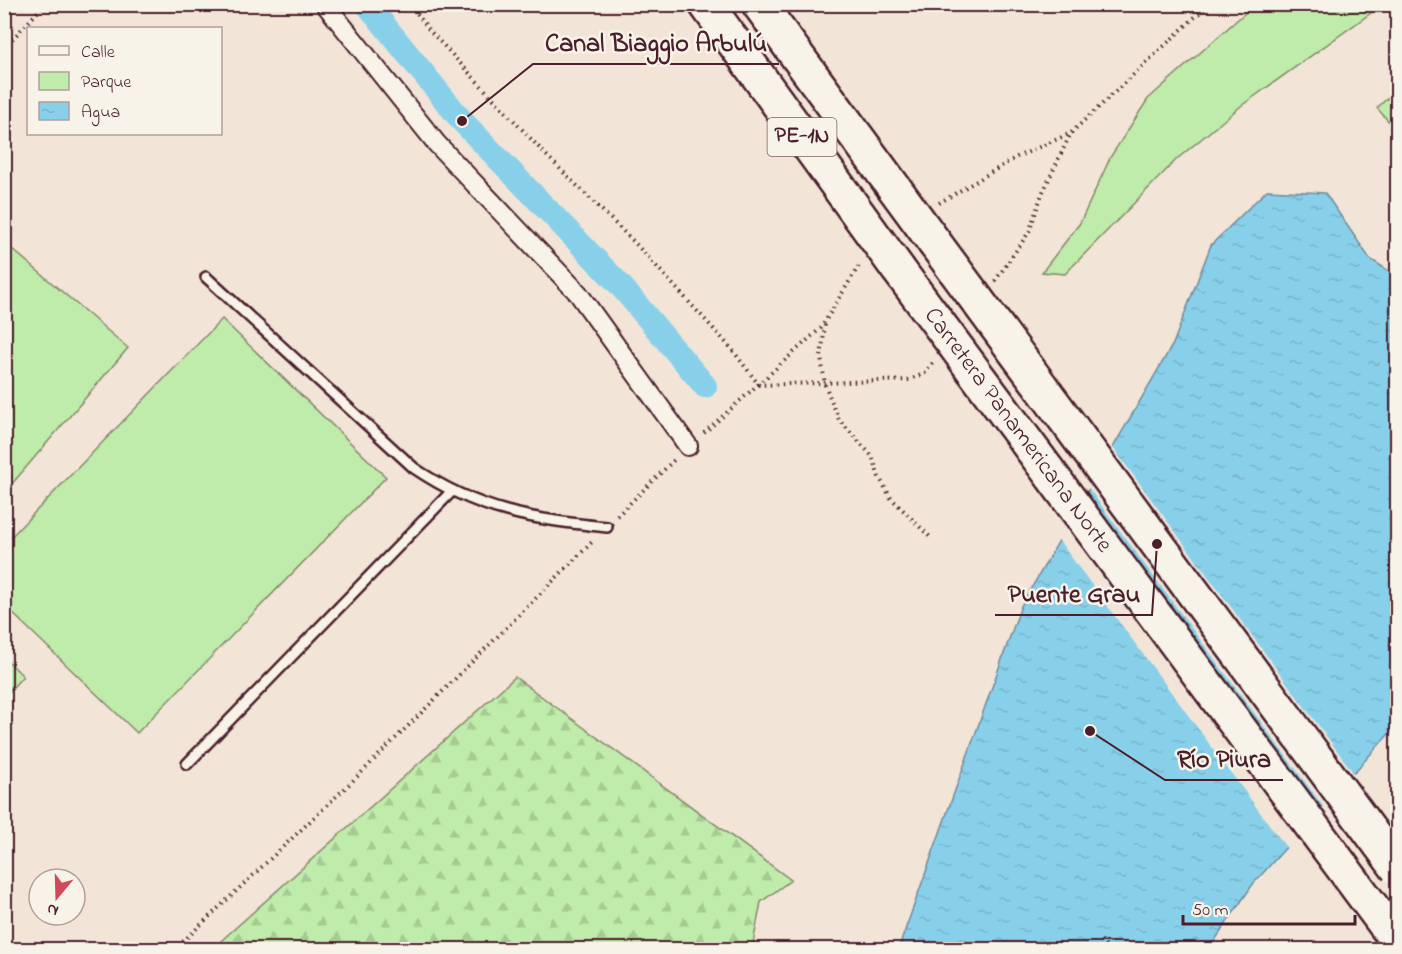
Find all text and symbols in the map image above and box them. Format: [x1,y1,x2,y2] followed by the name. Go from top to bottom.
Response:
[533,20,779,64] callout: Canal Biaggio Arbulú
[545,26,767,65] text: Canal Biaggio Arbulú
[27,27,222,135] legend
[81,40,116,66] text: Calle
[81,70,132,96] text: Parque
[81,100,120,127] text: Agua
[768,118,836,156] road number: PE-1N
[915,300,1121,561] street label: Carretera Panamericana Norte
[995,571,1152,615] callout: Puente Grau
[1008,577,1141,615] text: Puente Grau
[1165,736,1283,780] callout: Río Piura
[1177,742,1271,780] text: Río Piura
[27,867,87,927] north arrow
[1183,888,1356,926] scale bar
[44,896,62,922] text: N
[1192,898,1229,924] text: 50 m

